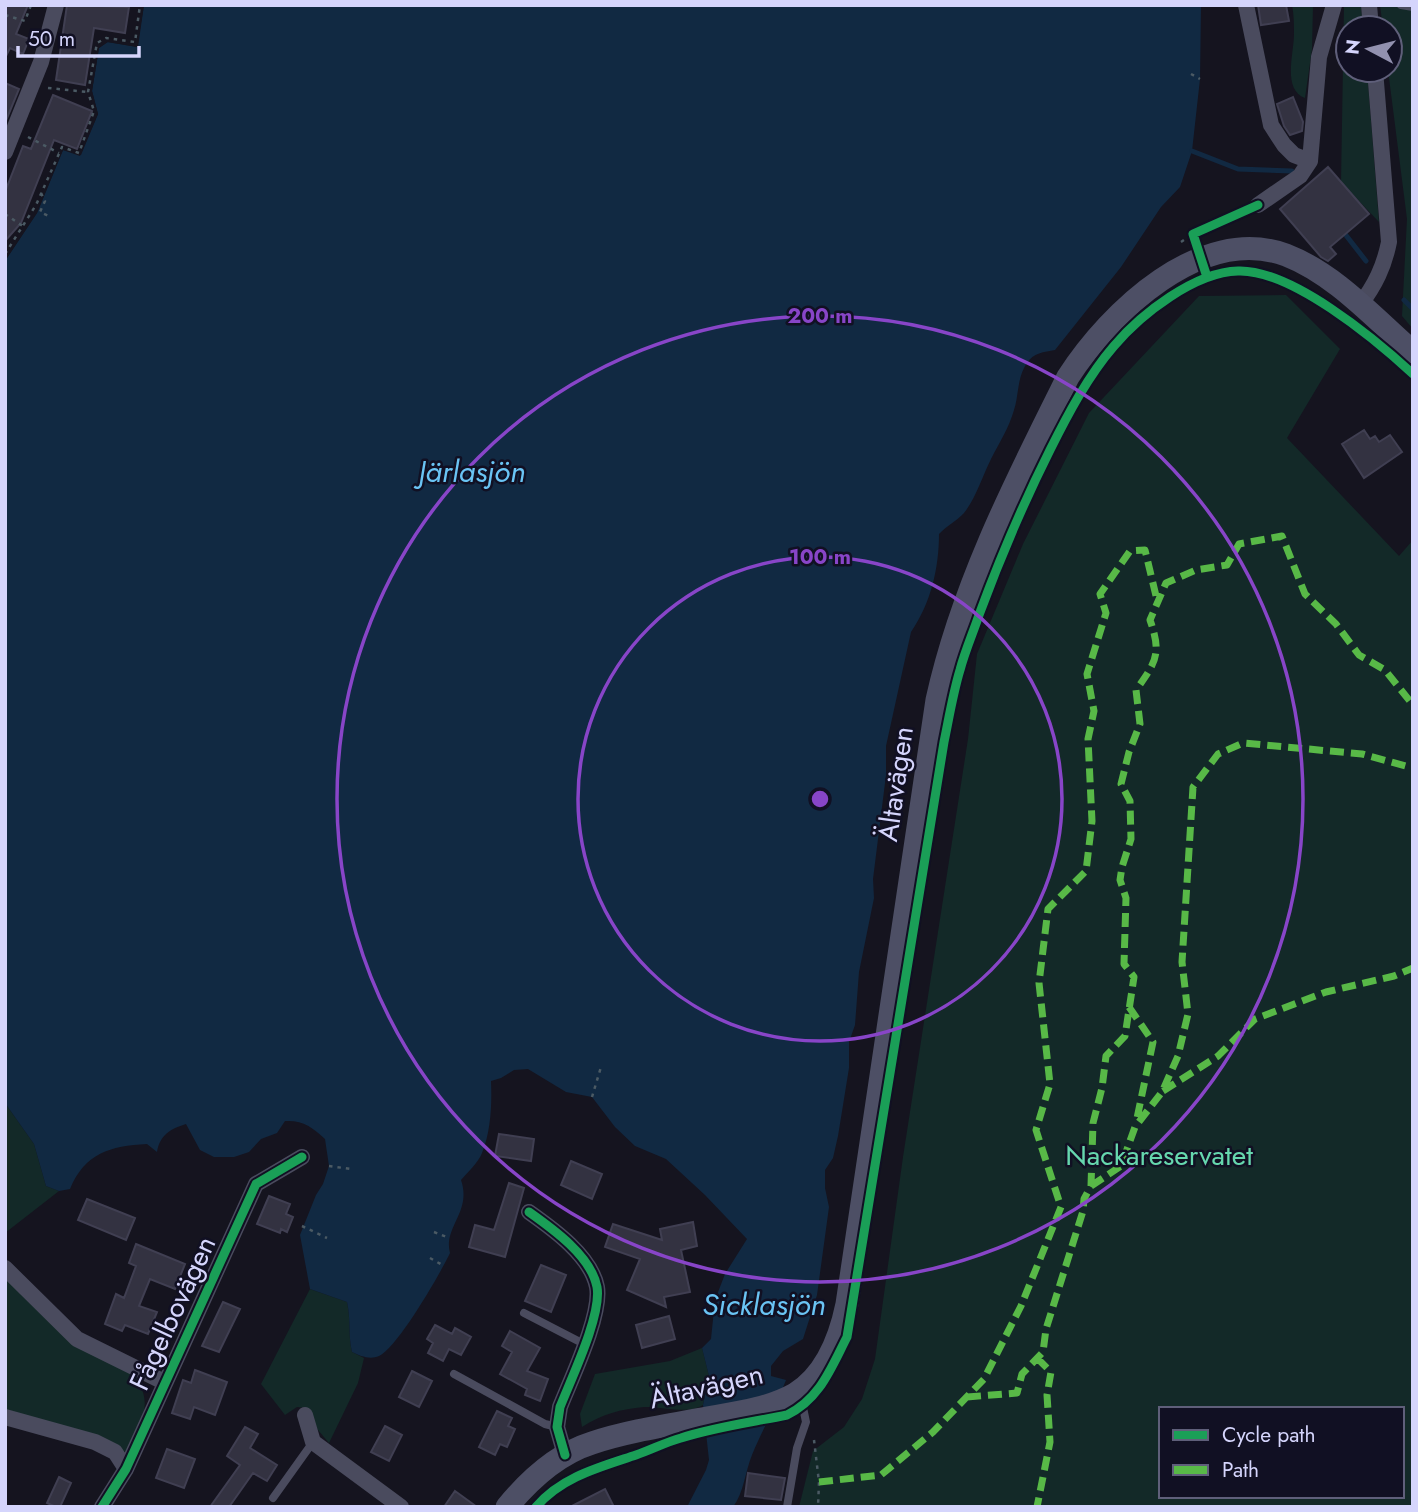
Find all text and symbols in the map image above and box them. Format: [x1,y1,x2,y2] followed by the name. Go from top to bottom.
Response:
[18,14,138,58] scale bar
[1334,14,1404,84] north arrow
[28,24,75,54] text: 50 m
[1338,38,1367,56] text: N
[787,301,853,331] text: 200 m
[413,450,526,493] water label: Järlasjön
[789,542,851,572] text: 100 m
[867,724,924,844] street label: Ältavägen
[808,787,832,811] centre of rings
[1065,1135,1253,1176] park label: Nackareservatet
[119,1229,226,1397] street label: Fågelbovägen
[702,1283,826,1326] water label: Sicklasjön
[645,1353,767,1420] street label: Ältavägen
[1159,1407,1404,1498] legend
[1222,1420,1315,1450] text: Cycle path
[1222,1455,1259,1485] text: Path

